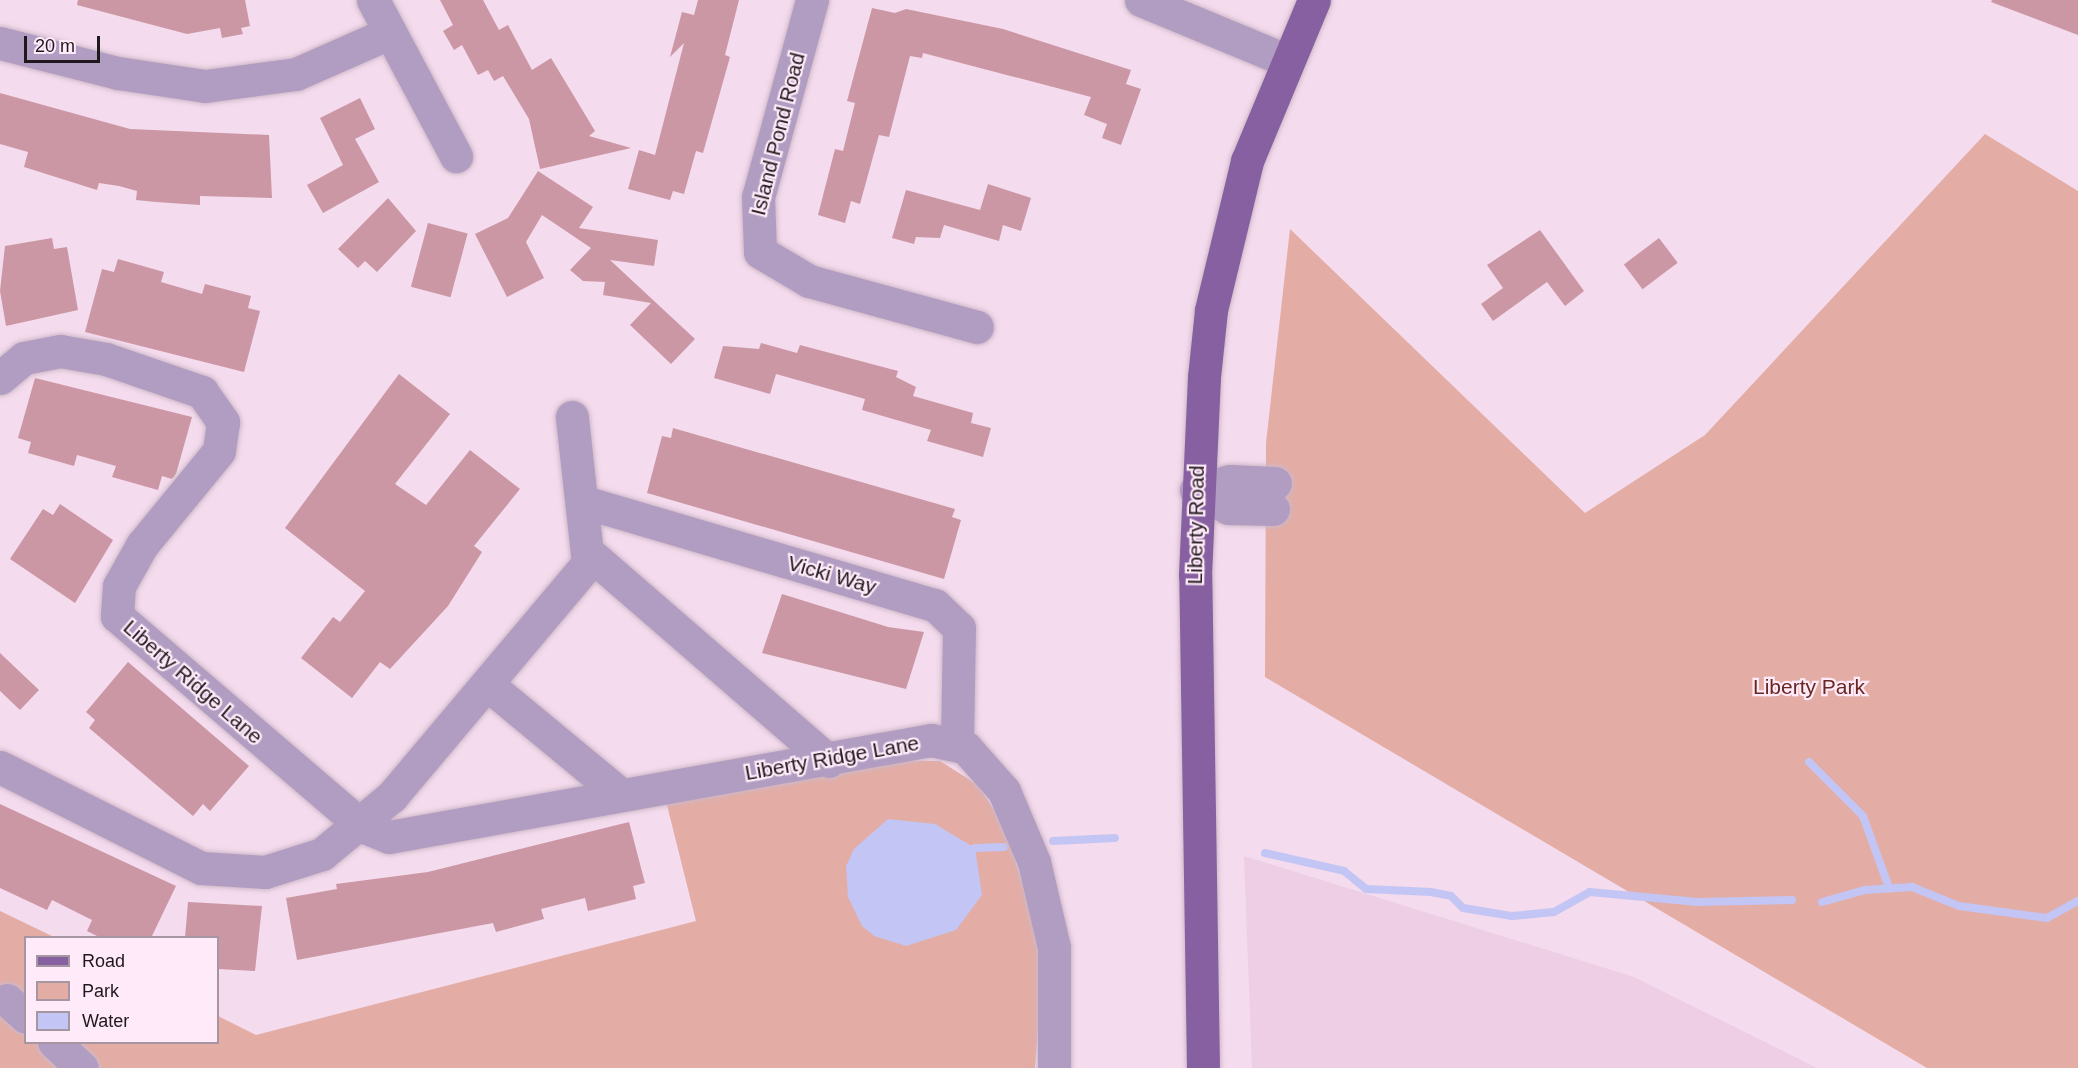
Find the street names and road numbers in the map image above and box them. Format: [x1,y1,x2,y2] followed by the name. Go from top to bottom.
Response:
[746,50,810,218] street label: Island Pond Road
[1182,465,1210,585] street label: Liberty Road
[785,550,879,600] street label: Vicki Way
[118,615,268,749] street label: Liberty Ridge Lane
[743,730,921,786] street label: Liberty Ridge Lane

